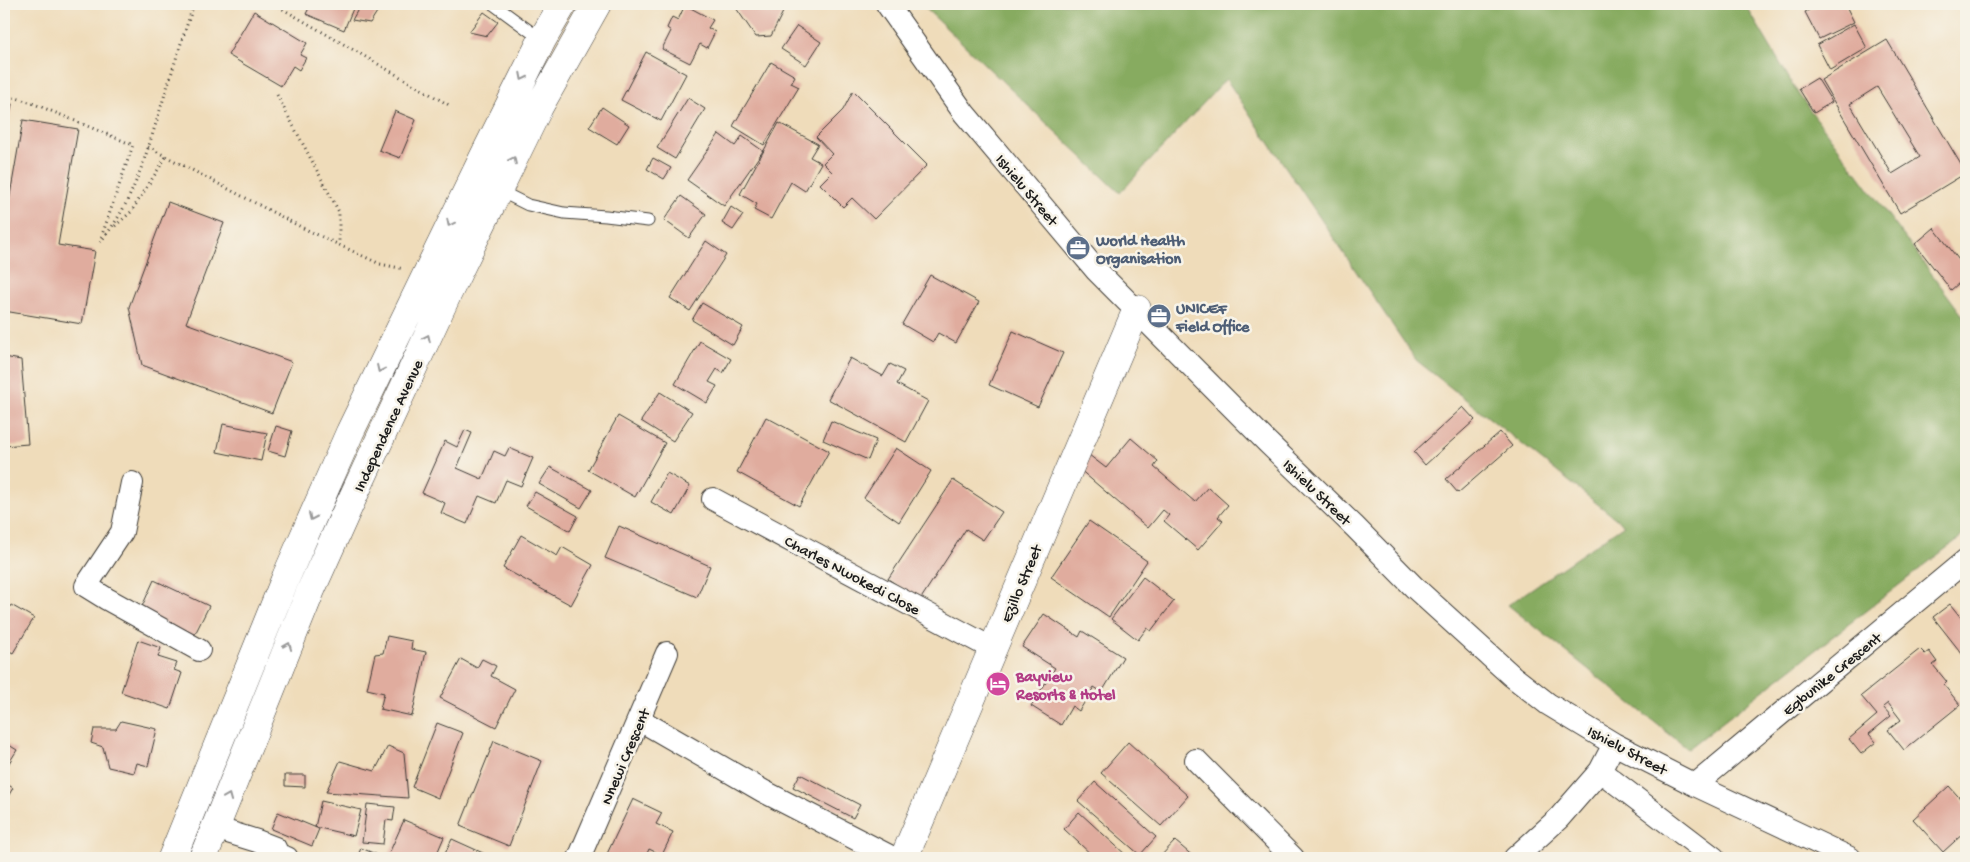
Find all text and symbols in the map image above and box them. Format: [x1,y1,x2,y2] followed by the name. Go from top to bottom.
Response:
[519,72,529,81] one-way arrow
[990,152,1062,232] street label: Ishielu Street
[506,156,517,165] one-way arrow
[446,218,457,227] one-way arrow
[1095,233,1186,270] place label: World Health Organisation
[1065,235,1091,261] office icon: World Health Organisation
[1175,301,1250,338] place label: UNICEF Field Office
[1146,303,1172,329] office icon: UNICEF Field Office
[421,334,431,343] one-way arrow
[351,357,429,496] street label: Independence Avenue
[376,364,386,373] one-way arrow
[1277,456,1355,532] street label: Ishielu Street
[308,512,319,521] one-way arrow
[780,533,923,621] street label: Charles Nwokedi Close
[998,541,1049,626] street label: Ezillo Street
[1780,629,1888,721] street label: Egbunike Crescent
[282,642,293,651] one-way arrow
[1015,669,1116,706] place label: Bayview Resorts & Hotel
[985,671,1011,697] hotel icon: Bayview Resorts & Hotel
[598,705,657,808] street label: Nnewi Crescent
[1583,723,1671,782] street label: Ishielu Street
[222,793,232,801] one-way arrow

